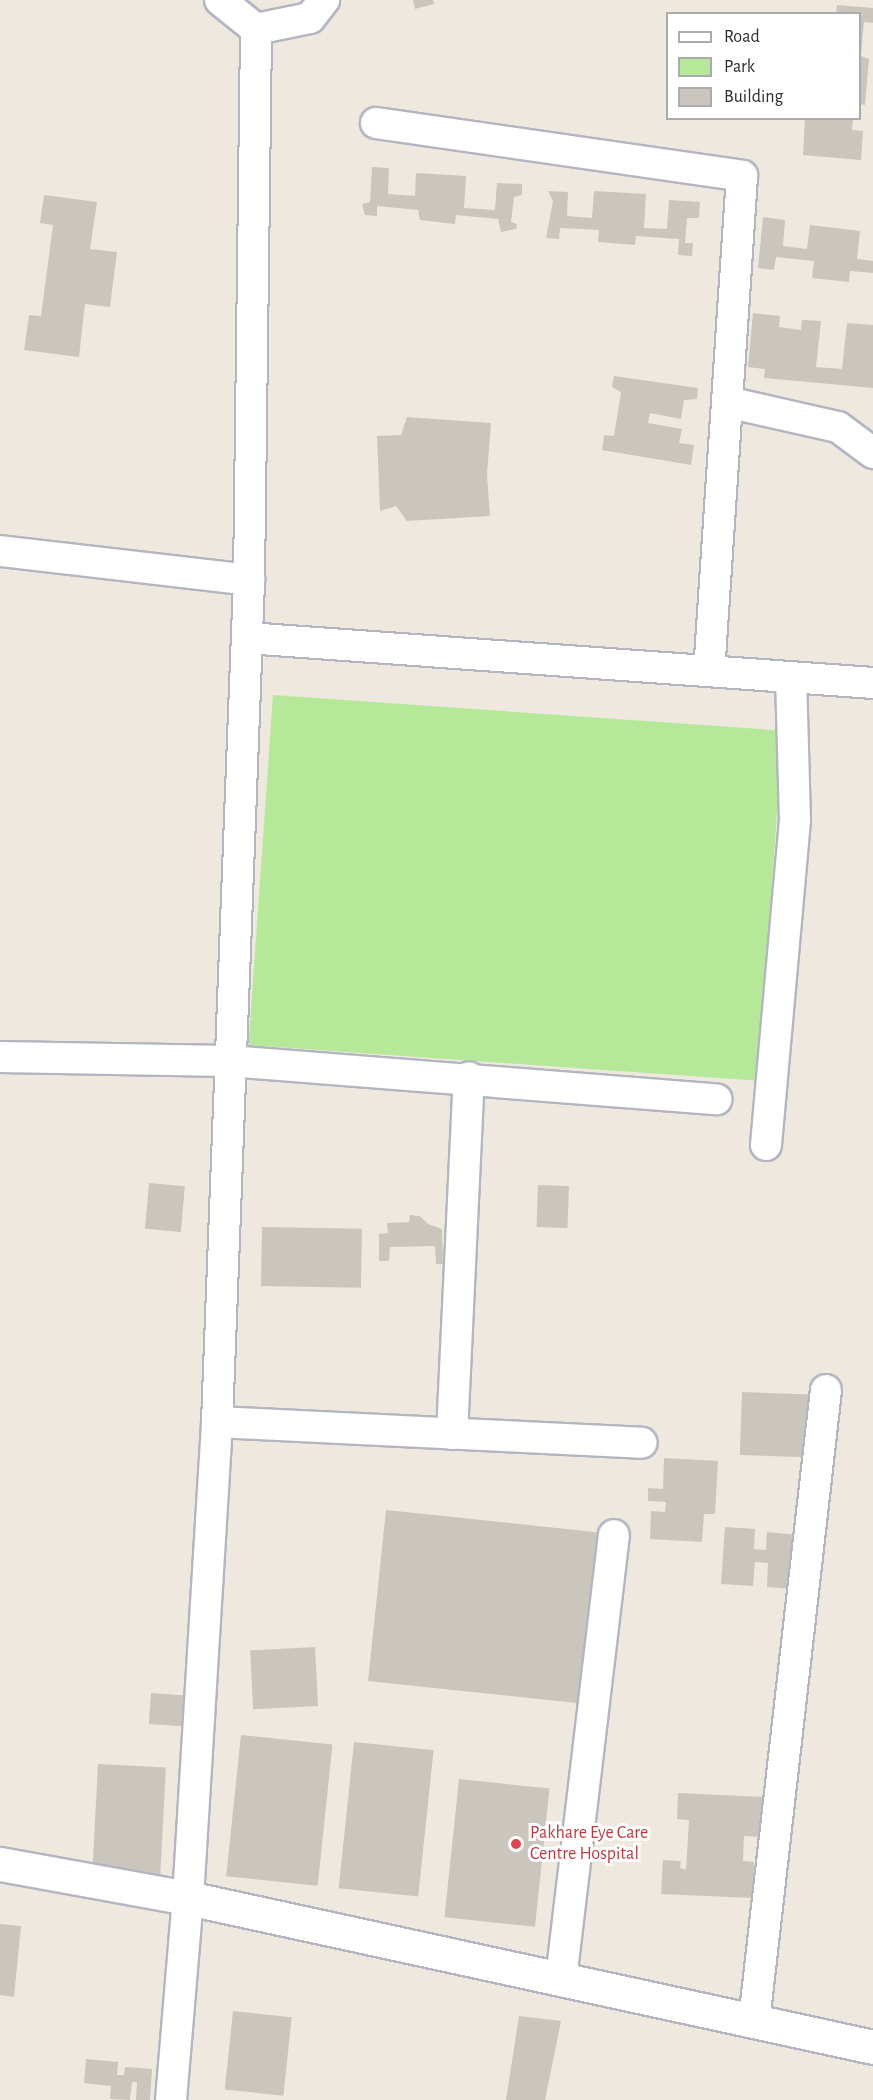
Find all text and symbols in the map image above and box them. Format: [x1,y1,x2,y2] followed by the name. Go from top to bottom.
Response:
[666,12,861,120] legend
[724,28,760,46] text: Road
[724,58,755,76] text: Park
[724,88,783,106] text: Building
[530,1823,648,1866] place label: Pakhare Eye Care Centre Hospital
[507,1835,525,1853] marker: Pakhare Eye Care Centre Hospital

